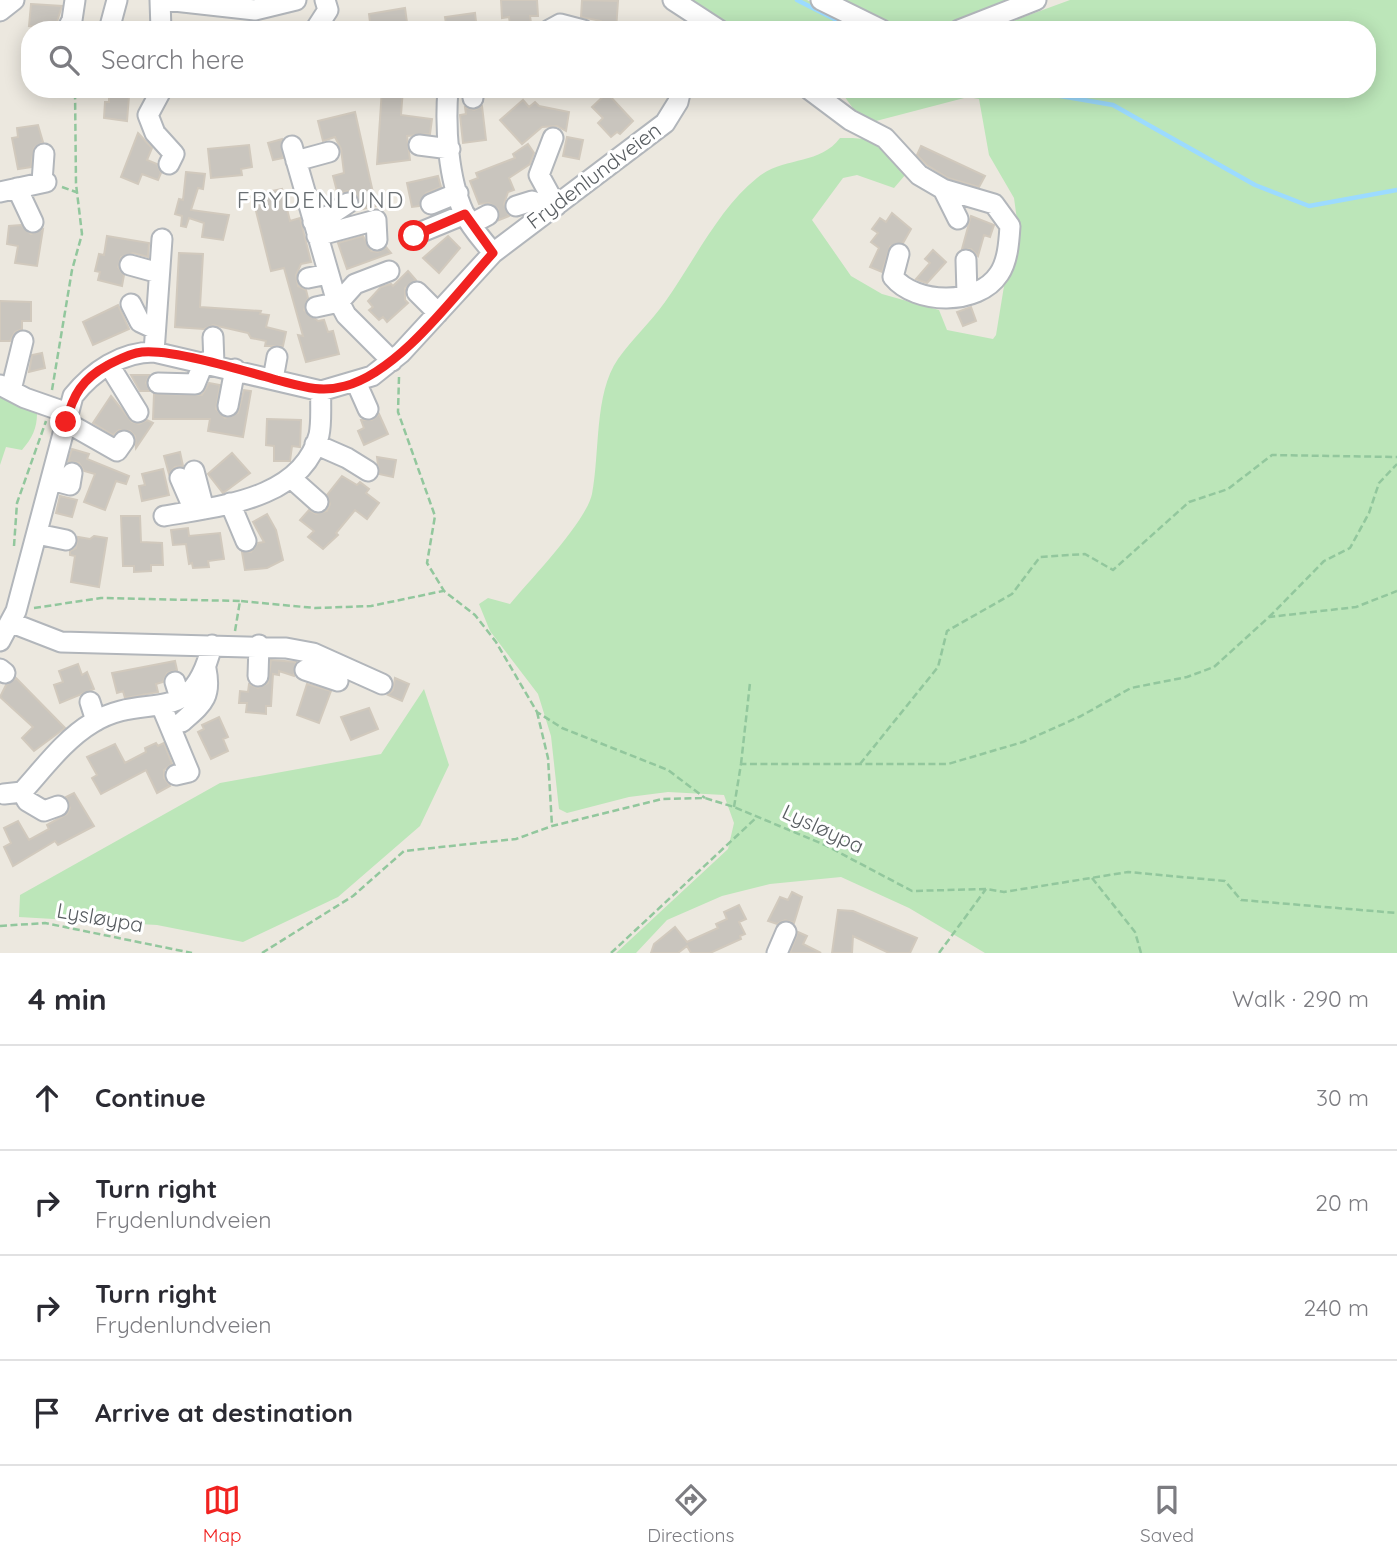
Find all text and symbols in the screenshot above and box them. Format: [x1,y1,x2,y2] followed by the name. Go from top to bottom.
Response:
[21,21,1376,98] search box
[45,41,83,79] icon: search
[101,43,245,76] text: Search here
[521,116,666,234] street label: Frydenlundveien
[237,185,405,214] district label: FRYDENLUND
[398,220,429,251] route start
[50,406,81,437] route end
[778,798,868,858] street label: Lysløypa
[55,897,145,937] street label: Lysløypa
[28,980,107,1018] text: 4 min
[1232,984,1369,1013] text: Walk · 290 m
[28,1079,66,1117] icon: ahead
[95,1081,206,1114] text: Continue
[1316,1083,1369,1112] text: 30 m
[95,1172,217,1205] text: Turn right
[28,1184,66,1222] icon: right
[1315,1188,1369,1217] text: 20 m
[95,1205,272,1234] text: Frydenlundveien
[95,1277,217,1310] text: Turn right
[28,1289,66,1327] icon: right
[1304,1293,1369,1322] text: 240 m
[95,1310,272,1339] text: Frydenlundveien
[28,1394,66,1432] icon: arrive
[95,1396,353,1429] text: Arrive at destination
[203,1481,242,1547] tab: Map
[647,1481,734,1547] tab: Directions
[1140,1481,1194,1547] tab: Saved

